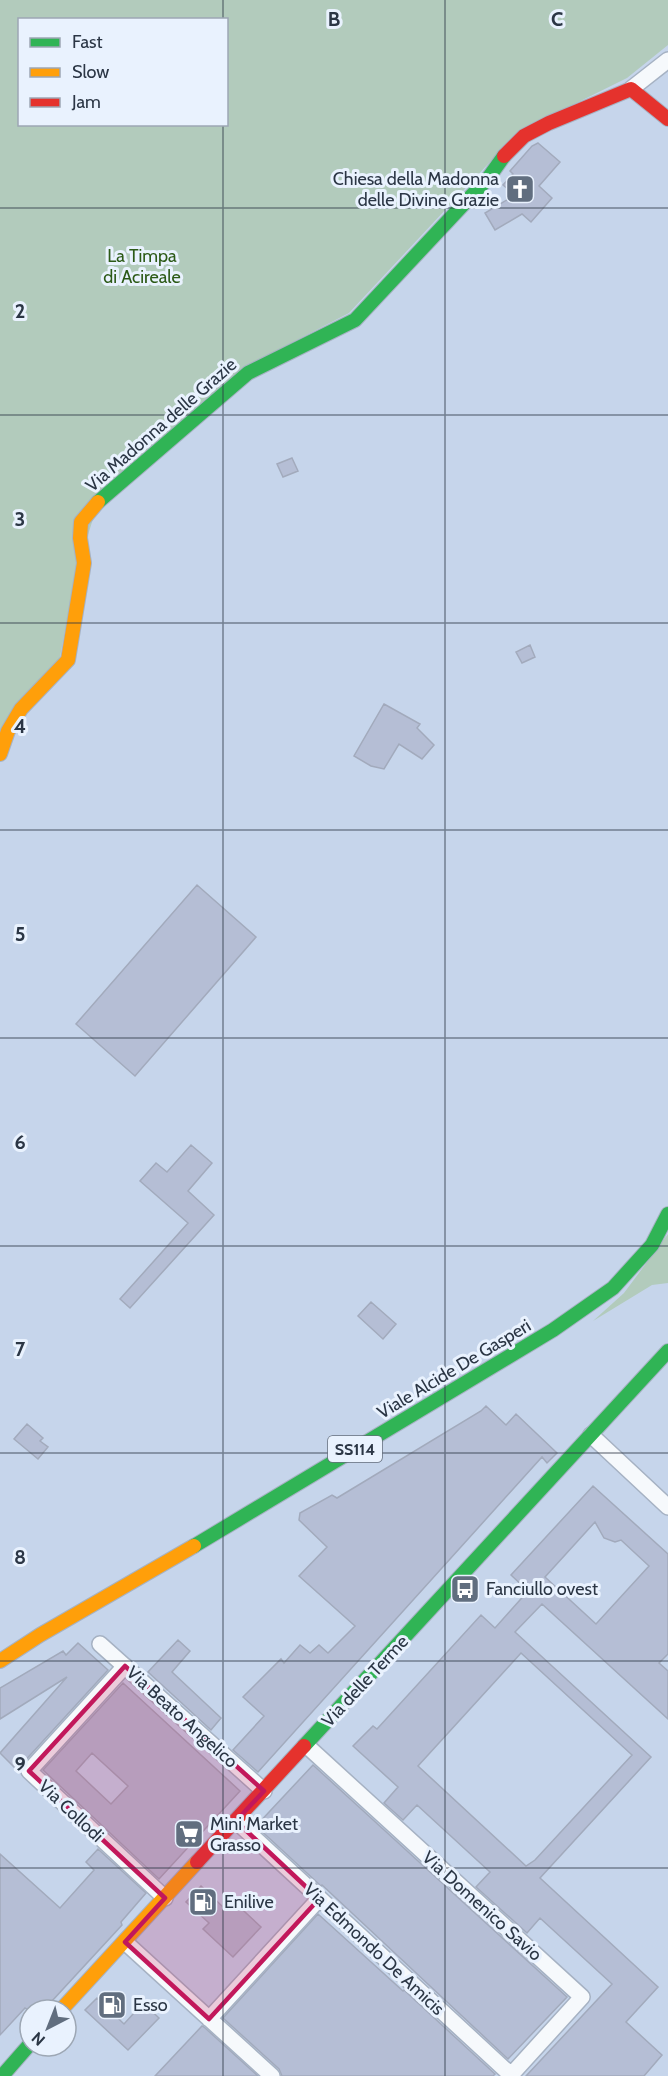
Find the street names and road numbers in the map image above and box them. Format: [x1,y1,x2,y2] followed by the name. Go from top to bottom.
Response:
[81,353,241,497] street label: Via Madonna delle Grazie
[373,1314,535,1424] street label: Viale Alcide De Gasperi
[328,1436,382,1462] road number: SS114
[317,1631,413,1731] street label: Via delle Terme
[122,1661,242,1773] street label: Via Beato Angelico
[34,1775,108,1847] street label: Via Collodi
[418,1846,546,1966] street label: Via Domenico Savio
[299,1878,449,2020] street label: Via Edmondo De Amicis

